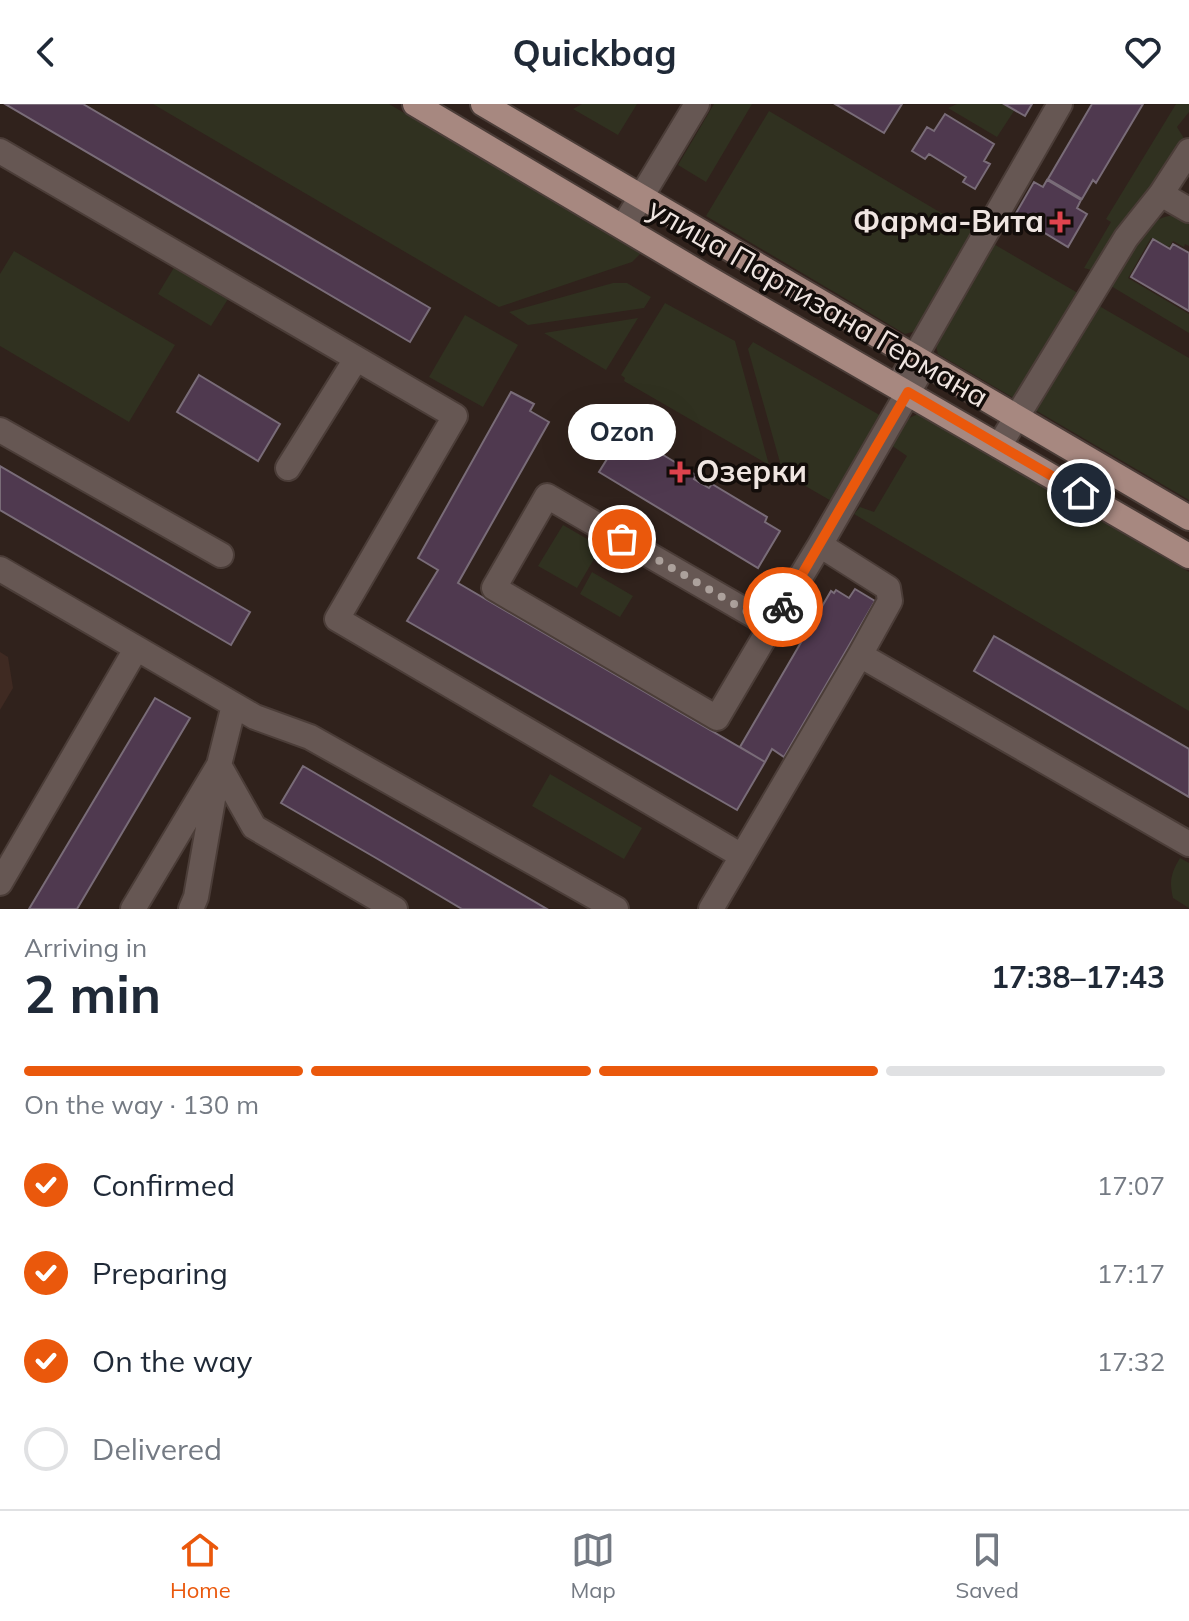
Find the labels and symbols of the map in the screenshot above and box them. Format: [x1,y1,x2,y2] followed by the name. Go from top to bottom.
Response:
[642,189,995,415] street label: улица Партизана Германа
[853,202,1044,240] place label: Фарма-Вита
[1051,213,1069,231] marker: Фарма-Вита
[568,403,676,459] callout: Ozon
[696,452,807,490] place label: Озерки
[1047,459,1115,527] pin
[671,463,689,481] marker: Озерки
[588,505,656,573] pin
[743,567,823,647] courier

